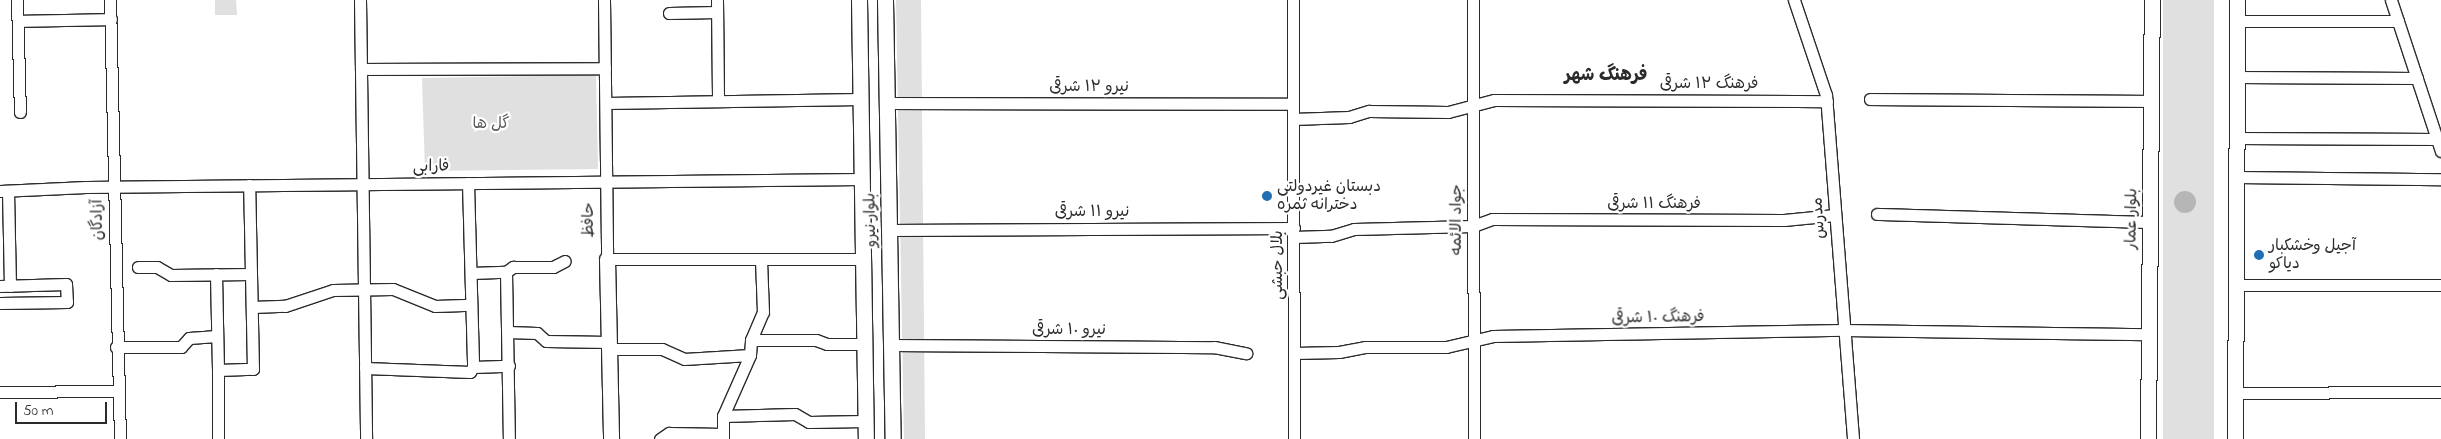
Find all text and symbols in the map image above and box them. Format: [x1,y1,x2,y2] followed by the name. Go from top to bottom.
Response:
[1564,65,1648,87] district label: فرهنگ شهر
[1660,74,1758,94] street label: فرهنگ ۱۲ شرقی
[1049,77,1129,97] street label: نیرو ۱۲ شرقی
[472,114,510,134] park label: گل ها
[412,157,450,177] street label: فارابی
[1277,177,1381,215] place label: دبستان غیردولتی دخترانه ثمره
[1447,184,1467,256] street label: جواد الائمه
[2122,188,2142,250] street label: بلوار عمار
[1261,190,1273,202] marker: دبستان غیردولتی دخترانه ثمره
[861,193,881,247] street label: بلوار نیرو
[1607,194,1701,214] street label: فرهنگ ۱۱ شرقی
[1808,197,1830,239] street label: مدرس
[88,199,108,241] street label: آزادگان
[579,202,599,238] street label: حافظ
[1055,202,1129,222] street label: نیرو ۱۱ شرقی
[1268,230,1288,300] street label: بلال حبشی
[2269,236,2356,274] place label: آجیل وخشکبار دیاکو
[2253,249,2265,261] marker: آجیل وخشکبار دیاکو
[1611,308,1705,328] street label: فرهنگ ۱۰ شرقی
[1032,320,1106,340] street label: نیرو ۱۰ شرقی
[18,392,110,424] scale bar
[23,400,53,422] text: 50 m

